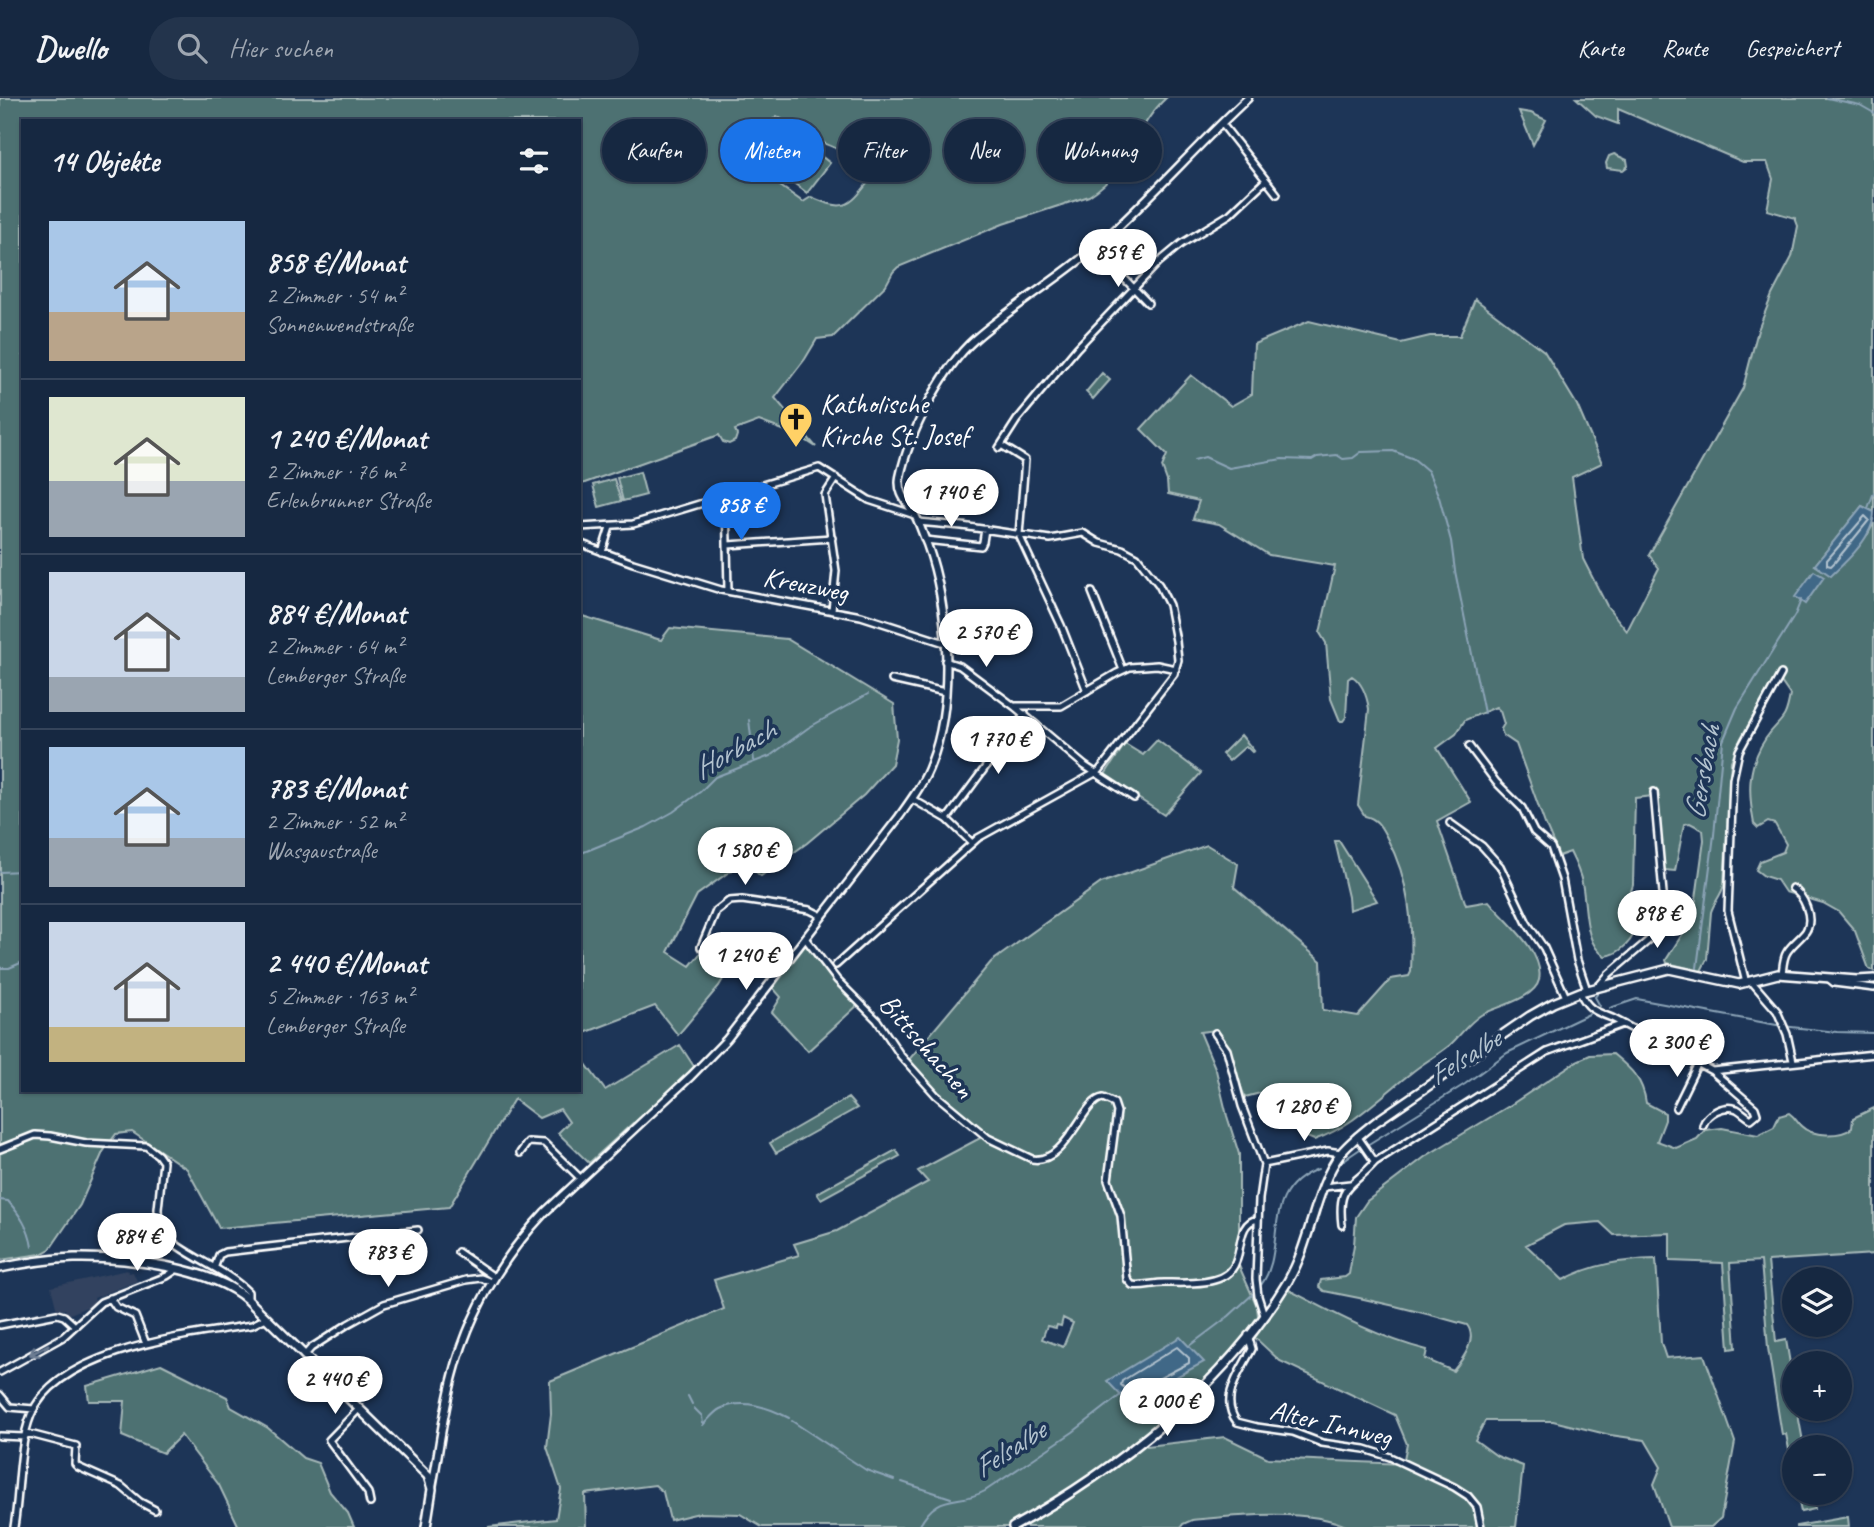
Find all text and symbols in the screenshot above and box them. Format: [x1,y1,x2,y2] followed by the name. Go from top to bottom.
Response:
[149,17,639,80] search box
[35,27,107,69] text: Dwello
[173,29,211,67] icon: search
[229,32,333,65] text: Hier suchen
[1578,33,1624,63] text: Karte
[1662,33,1707,63] text: Route
[1745,33,1839,63] text: Gespeichert
[602,119,706,182] chip: Kaufen
[720,119,824,182] chip: Mieten
[838,119,930,182] chip: Filter
[944,119,1024,182] chip: Neu
[1038,119,1162,182] chip: Wohnung
[49,142,159,180] text: 14 Objekte
[515,142,553,180] icon: filters
[1069,230,1167,289] pin: 859 €
[1095,237,1141,266] text: 859 €
[266,243,405,281] text: 858 €/Monat
[105,249,189,333] icon: home
[266,281,403,310] text: 2 Zimmer · 54 m²
[266,310,413,339] text: Sonnenwendstraße
[820,386,975,453] place label: Katholische Kirche St. Josef
[777,400,815,449] church icon: Katholische Kirche St. Josef
[266,419,427,457] text: 1 240 €/Monat
[105,425,189,509] icon: home
[266,457,403,486] text: 2 Zimmer · 76 m²
[886,470,1016,529] pin: 1 740 €
[920,477,982,506] text: 1 740 €
[692,482,790,542] pin: 858 €
[266,486,431,515] text: Erlenbrunner Straße
[718,490,764,519] text: 858 €
[761,559,852,610] street label: Kreuzweg
[266,594,406,632] text: 884 €/Monat
[105,600,189,684] icon: home
[921,610,1051,669] pin: 2 570 €
[955,617,1017,646] text: 2 570 €
[266,632,403,661] text: 2 Zimmer · 64 m²
[266,661,405,690] text: Lemberger Straße
[686,710,784,787] water label: Horbach
[933,716,1063,776] pin: 1 770 €
[1675,720,1729,822] water label: Gersbach
[967,724,1029,753] text: 1 770 €
[266,769,406,807] text: 783 €/Monat
[105,775,189,859] icon: home
[266,807,403,836] text: 2 Zimmer · 52 m²
[680,828,810,887] pin: 1 580 €
[714,835,776,864] text: 1 580 €
[266,836,377,865] text: Wasgaustraße
[1608,890,1706,950] pin: 898 €
[1634,898,1680,927] text: 898 €
[681,932,811,992] pin: 1 240 €
[715,940,777,969] text: 1 240 €
[266,944,427,982] text: 2 440 €/Monat
[105,950,189,1034] icon: home
[266,982,413,1011] text: 5 Zimmer · 163 m²
[872,987,982,1106] street label: Bittschachen
[266,1011,405,1040] text: Lemberger Straße
[1421,1018,1511,1094] water label: Felsalbe
[1612,1020,1742,1079] pin: 2 300 €
[1646,1027,1708,1056] text: 2 300 €
[1239,1084,1369,1143] pin: 1 280 €
[1273,1091,1335,1120] text: 1 280 €
[88,1214,186,1273] pin: 884 €
[114,1221,160,1250] text: 884 €
[339,1230,437,1289] pin: 783 €
[365,1237,411,1266] text: 783 €
[1782,1267,1852,1505] map controls
[1782,1267,1852,1337] button: layers
[29,1343,49,1357] one-way arrow
[1782,1351,1852,1421] button: +
[270,1356,400,1416] pin: 2 440 €
[304,1364,366,1393] text: 2 440 €
[1102,1378,1232,1438] pin: 2 000 €
[1136,1386,1198,1415] text: 2 000 €
[1267,1392,1396,1454] street label: Alter Innweg
[966,1409,1056,1486] water label: Felsalbe
[1782,1435,1852,1505] button: −

